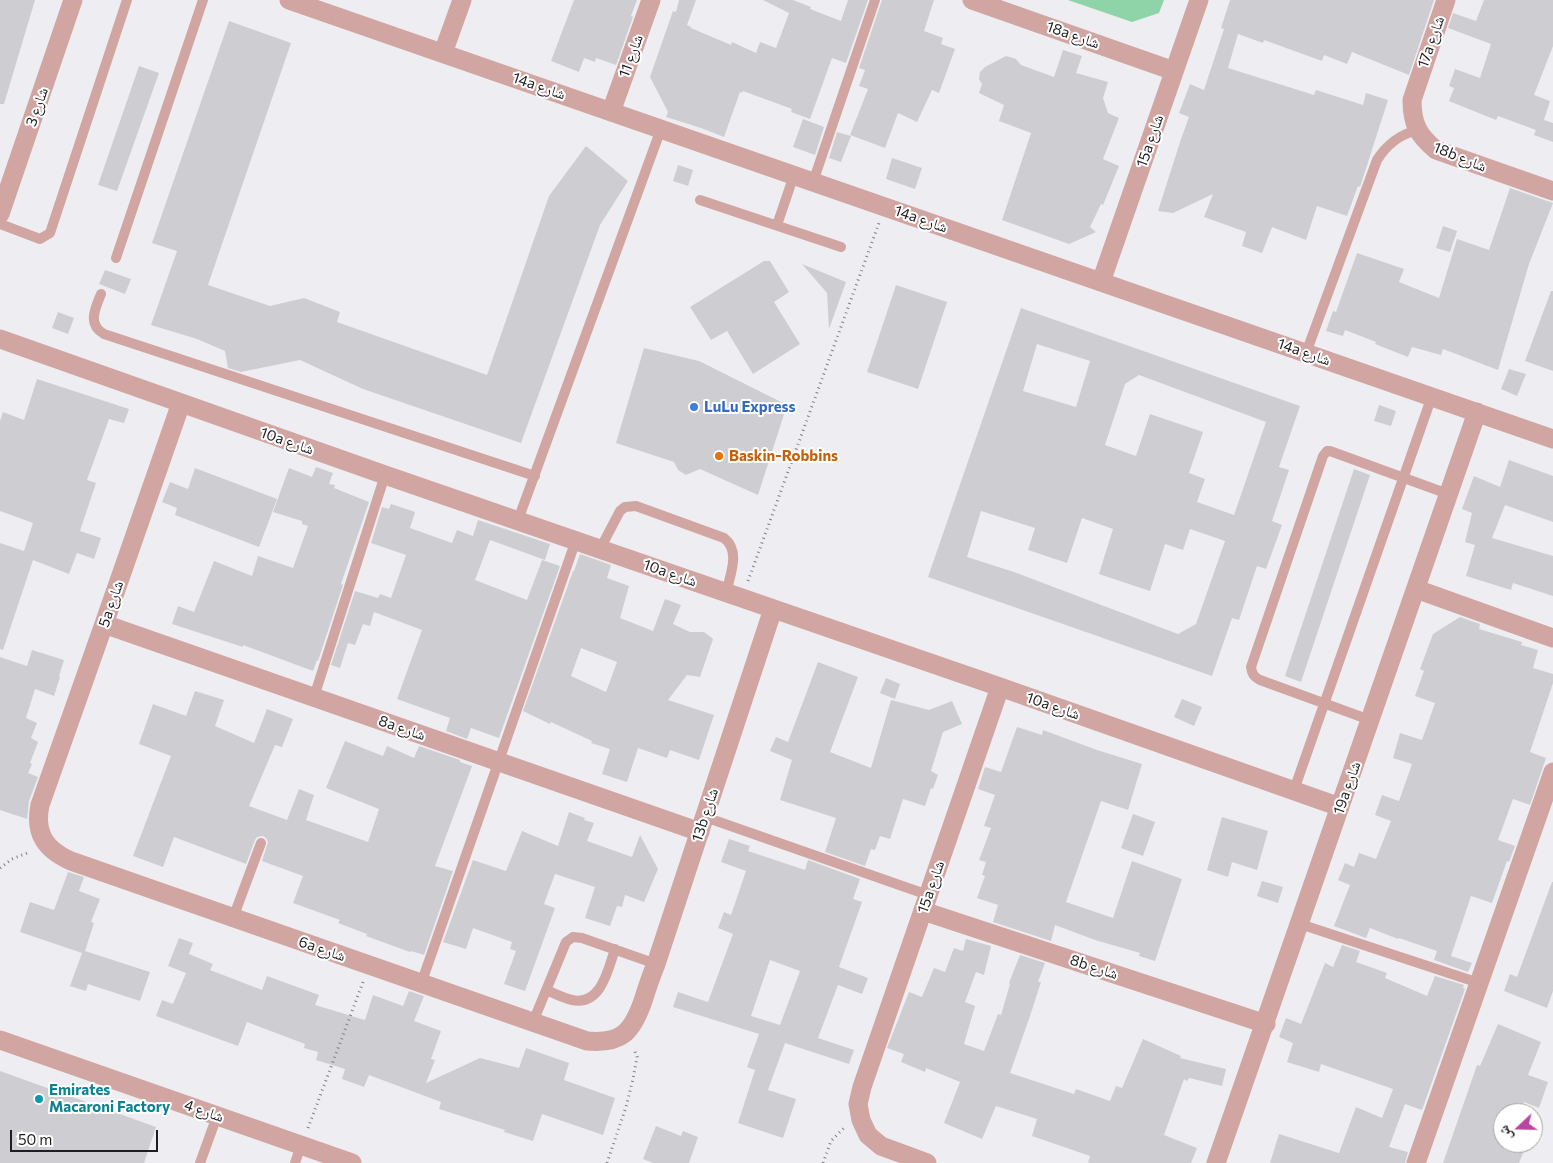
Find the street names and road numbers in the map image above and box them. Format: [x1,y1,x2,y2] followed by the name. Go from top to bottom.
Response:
[1414,14,1448,70] street label: 17a شارع
[1044,18,1102,52] street label: 18a شارع
[615,32,647,80] street label: شارع 11
[510,69,568,103] street label: 14a شارع
[22,85,52,129] street label: شارع 3
[1133,112,1167,170] street label: 15a شارع
[1431,138,1489,176] street label: 18b شارع
[892,202,950,236] street label: 14a شارع
[1275,335,1333,369] street label: 14a شارع
[258,423,316,459] street label: 10a شارع
[641,555,699,591] street label: 10a شارع
[95,578,127,630] street label: 5a شارع
[1024,688,1082,724] street label: 10a شارع
[376,712,428,744] street label: 8a شارع
[1330,759,1364,817] street label: 19a شارع
[688,786,722,844] street label: 13b شارع
[914,858,948,916] street label: 15a شارع
[296,933,348,965] street label: 6a شارع
[1068,951,1120,983] street label: 8b شارع
[182,1096,226,1126] street label: شارع 4

